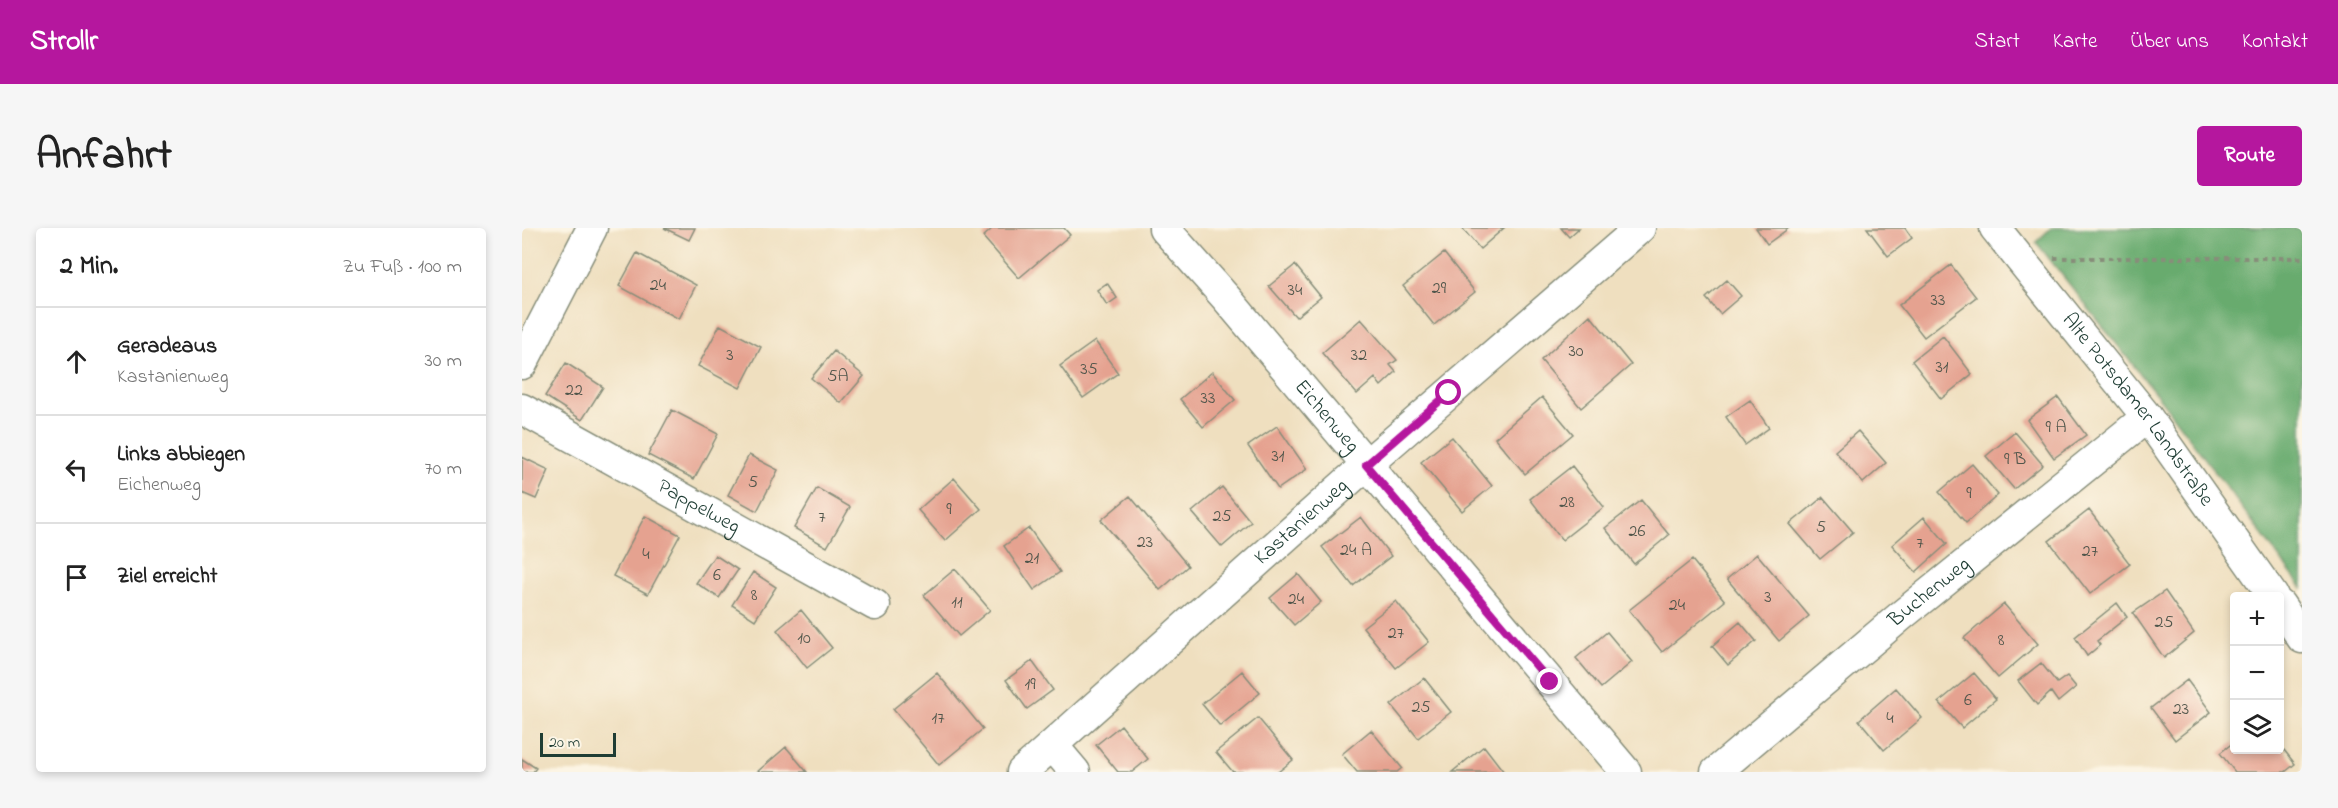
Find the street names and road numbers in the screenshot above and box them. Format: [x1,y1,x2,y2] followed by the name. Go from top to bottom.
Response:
[2054,307,2221,513] street label: Alte Potsdamer Landstraße
[1286,373,1366,461] street label: Eichenweg
[652,472,746,544] street label: Pappelweg
[1248,472,1357,573] street label: Kastanienweg
[1881,550,1978,636] street label: Buchenweg

